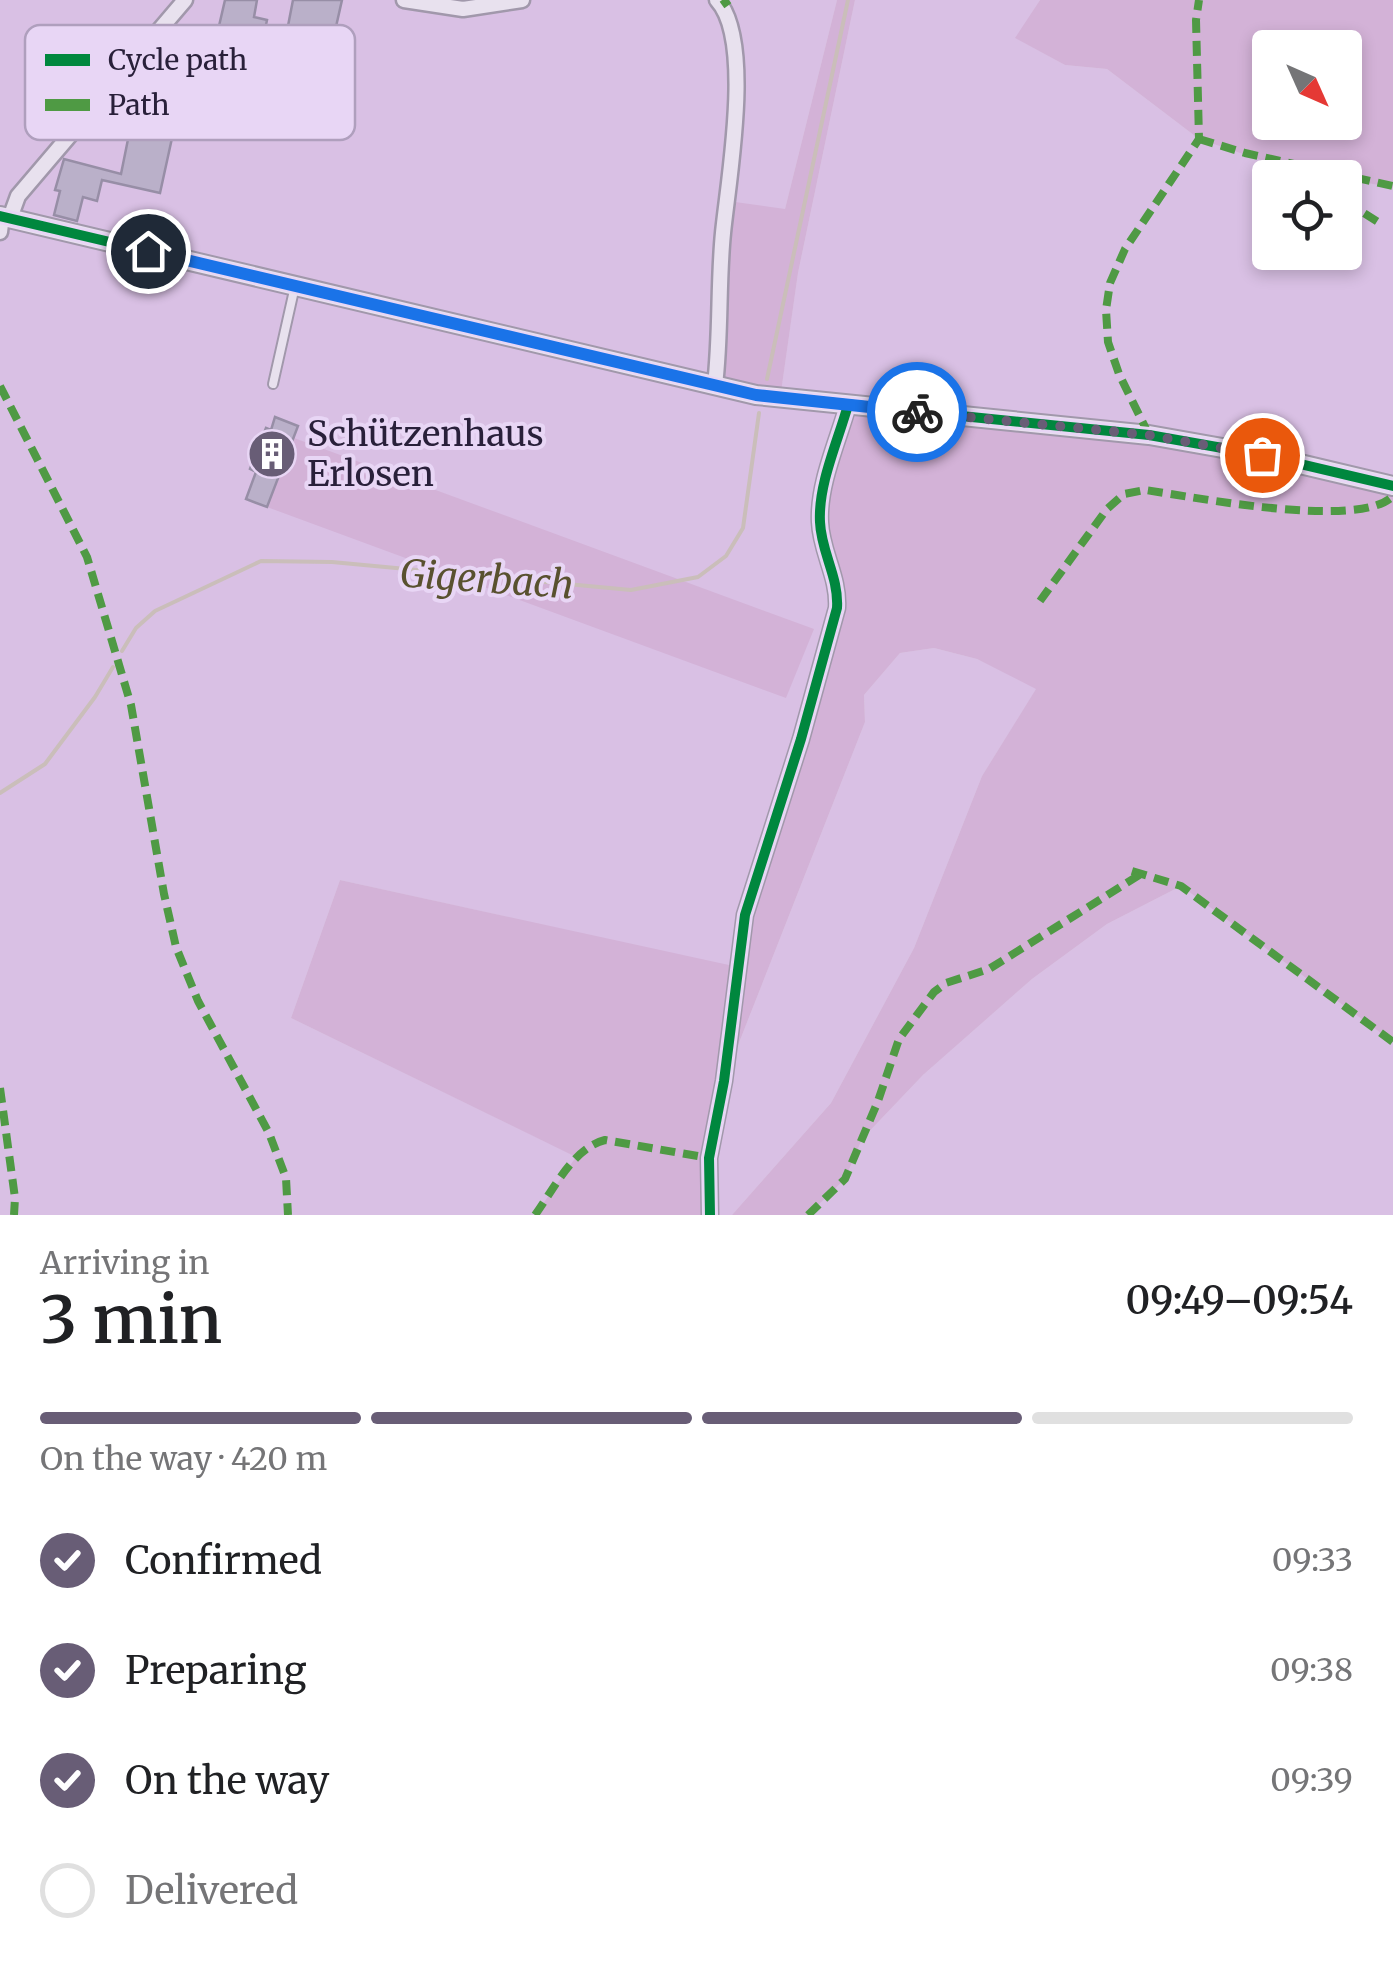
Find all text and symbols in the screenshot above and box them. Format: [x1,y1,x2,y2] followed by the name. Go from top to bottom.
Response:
[25,25,355,140] legend
[1252,30,1362,140] north arrow
[1252,30,1362,270] map controls
[108,42,247,78] text: Cycle path
[108,87,170,123] text: Path
[1252,160,1362,270] button: locate
[106,209,191,294] pin
[121,224,176,279] icon: home
[867,362,967,462] courier
[890,385,945,440] icon: bike
[307,412,544,496] place label: Schützenhaus Erlosen
[1220,413,1305,498] pin
[246,428,298,480] building icon: Schützenhaus Erlosen
[1235,428,1290,483] icon: bag
[399,549,575,609] water label: Gigerbach
[40,1243,209,1283] text: Arriving in
[1126,1277,1353,1324] text: 09:49–09:54
[40,1279,222,1361] text: 3 min
[40,1439,327,1479] text: On the way · 420 m
[40,1533,95,1588] icon: check
[125,1537,322,1584] text: Confirmed
[1272,1540,1353,1580] text: 09:33
[40,1643,95,1698] icon: check
[125,1647,307,1694] text: Preparing
[1270,1650,1353,1690] text: 09:38
[40,1753,95,1808] icon: check
[125,1757,329,1804] text: On the way
[1270,1760,1353,1800] text: 09:39
[125,1867,298,1914] text: Delivered

